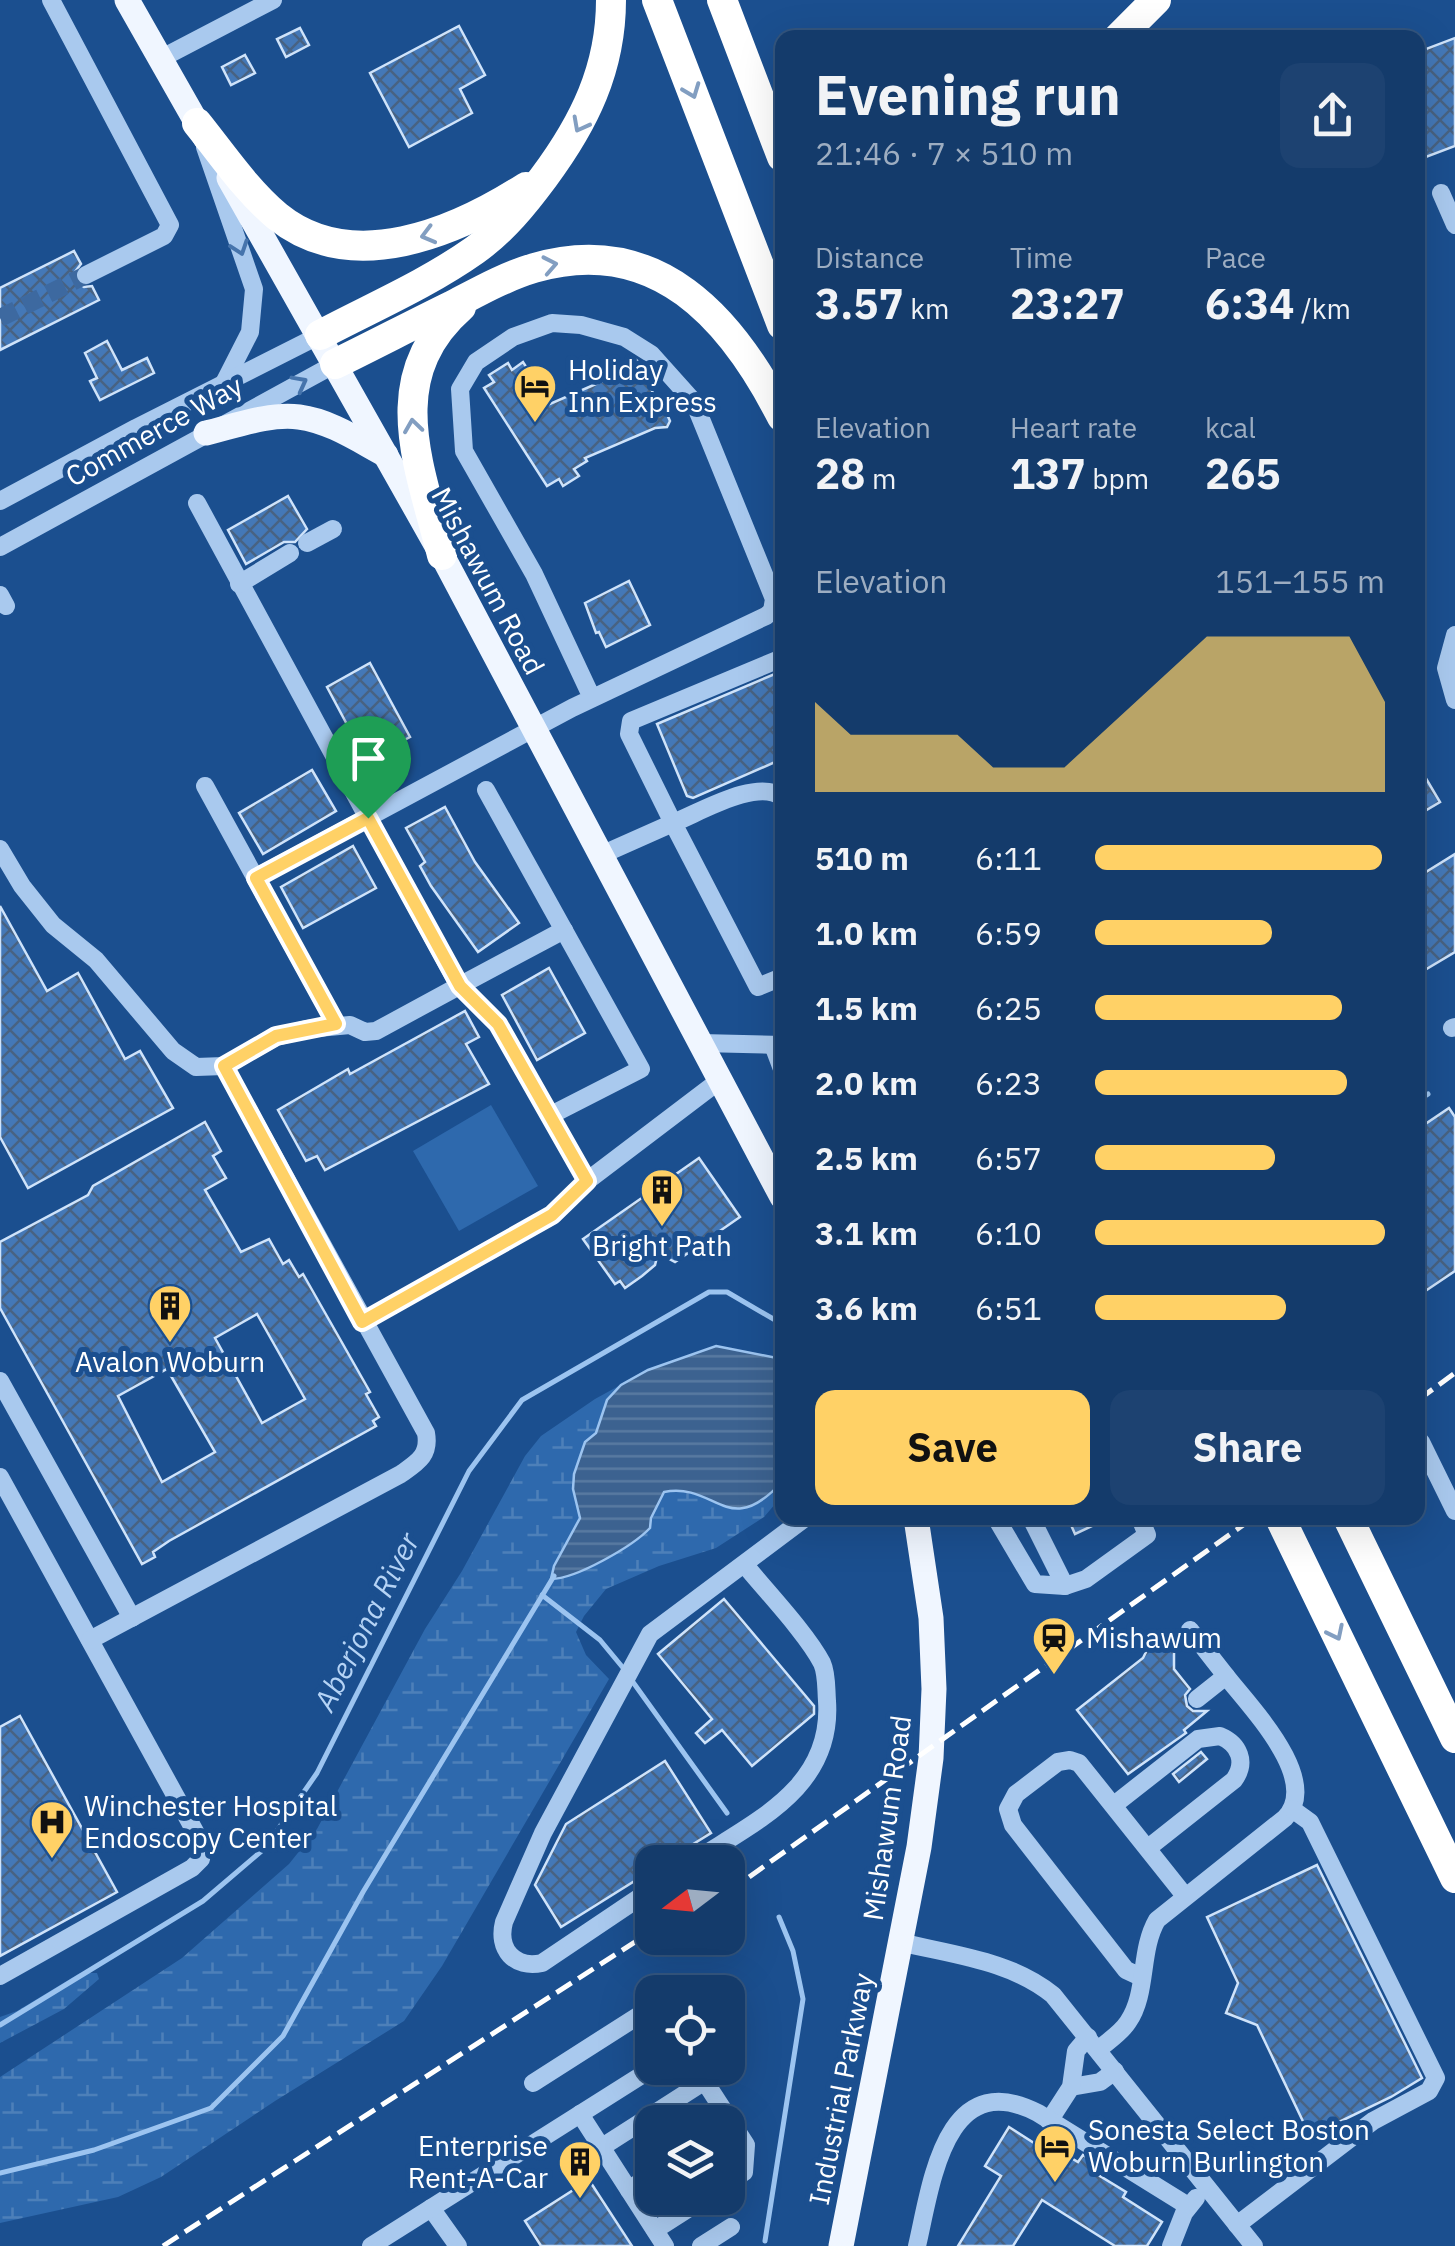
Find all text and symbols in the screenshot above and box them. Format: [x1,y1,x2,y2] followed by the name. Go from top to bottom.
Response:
[815,59,1121,130] text: Evening run
[1280,63,1385,168] button: share
[680,81,700,99] one-way arrow
[572,115,592,133] one-way arrow
[815,132,1073,174] text: 21:46 · 7 × 510 m
[420,223,437,244] one-way arrow
[228,239,248,256] one-way arrow
[815,239,924,276] text: Distance
[1010,239,1073,276] text: Time
[1205,239,1266,276] text: Pace
[542,255,559,276] one-way arrow
[815,276,904,331] text: 3.57
[1010,276,1125,331] text: 23:27
[1205,276,1294,331] text: 6:34
[904,290,949,327] text: km
[1294,290,1351,327] text: /km
[568,351,717,420] place label: Holiday Inn Express
[512,363,558,424] hotel icon: Holiday Inn Express
[59,367,249,494] street label: Commerce Way
[290,375,308,395] one-way arrow
[815,409,931,446] text: Elevation
[1010,409,1137,446] text: Heart rate
[1205,409,1256,446] text: kcal
[404,418,425,434] one-way arrow
[815,446,865,501] text: 28
[1010,446,1086,501] text: 137
[1205,446,1281,501] text: 265
[865,460,896,497] text: m
[1086,460,1149,497] text: bpm
[424,481,553,681] street label: Mishawum Road
[815,560,948,602] text: Elevation
[1215,560,1385,602] text: 151–155 m
[326,716,411,819] pin
[341,731,396,786] icon: arrive
[815,837,909,879] text: 510 m
[975,837,1042,879] text: 6:11
[815,912,918,954] text: 1.0 km
[975,912,1042,954] text: 6:59
[815,987,918,1029] text: 1.5 km
[975,987,1042,1029] text: 6:25
[815,1062,918,1104] text: 2.0 km
[975,1062,1042,1104] text: 6:23
[815,1137,918,1179] text: 2.5 km
[975,1137,1042,1179] text: 6:57
[639,1167,685,1228] building icon: Bright Path
[815,1212,918,1254] text: 3.1 km
[975,1212,1042,1254] text: 6:10
[592,1227,732,1264] place label: Bright Path
[147,1283,193,1344] building icon: Avalon Woburn
[815,1287,918,1329] text: 3.6 km
[975,1287,1042,1329] text: 6:51
[75,1343,265,1380] place label: Avalon Woburn
[815,1390,1090,1505] button: Save
[1110,1390,1385,1505] button: Share
[304,1525,428,1718] water label: Aberjona River
[1031,1615,1077,1676] station icon: Mishawum
[1086,1619,1222,1656] place label: Mishawum
[1324,1623,1344,1641] one-way arrow
[854,1713,919,1923] street label: Mishawum Road
[84,1787,337,1856] place label: Winchester Hospital Endoscopy Center
[29,1799,75,1860] hospital icon: Winchester Hospital Endoscopy Center
[635,1845,745,1955] north arrow
[635,1845,745,2215] map controls
[800,1970,881,2208] street label: Industrial Parkway
[635,1975,745,2085] button: locate
[635,2105,745,2215] button: layers
[1088,2111,1370,2180] place label: Sonesta Select Boston Woburn Burlington
[1032,2123,1078,2184] hotel icon: Sonesta Select Boston Woburn Burlington
[408,2127,548,2196] place label: Enterprise Rent-A-Car
[557,2139,603,2200] building icon: Enterprise Rent-A-Car

